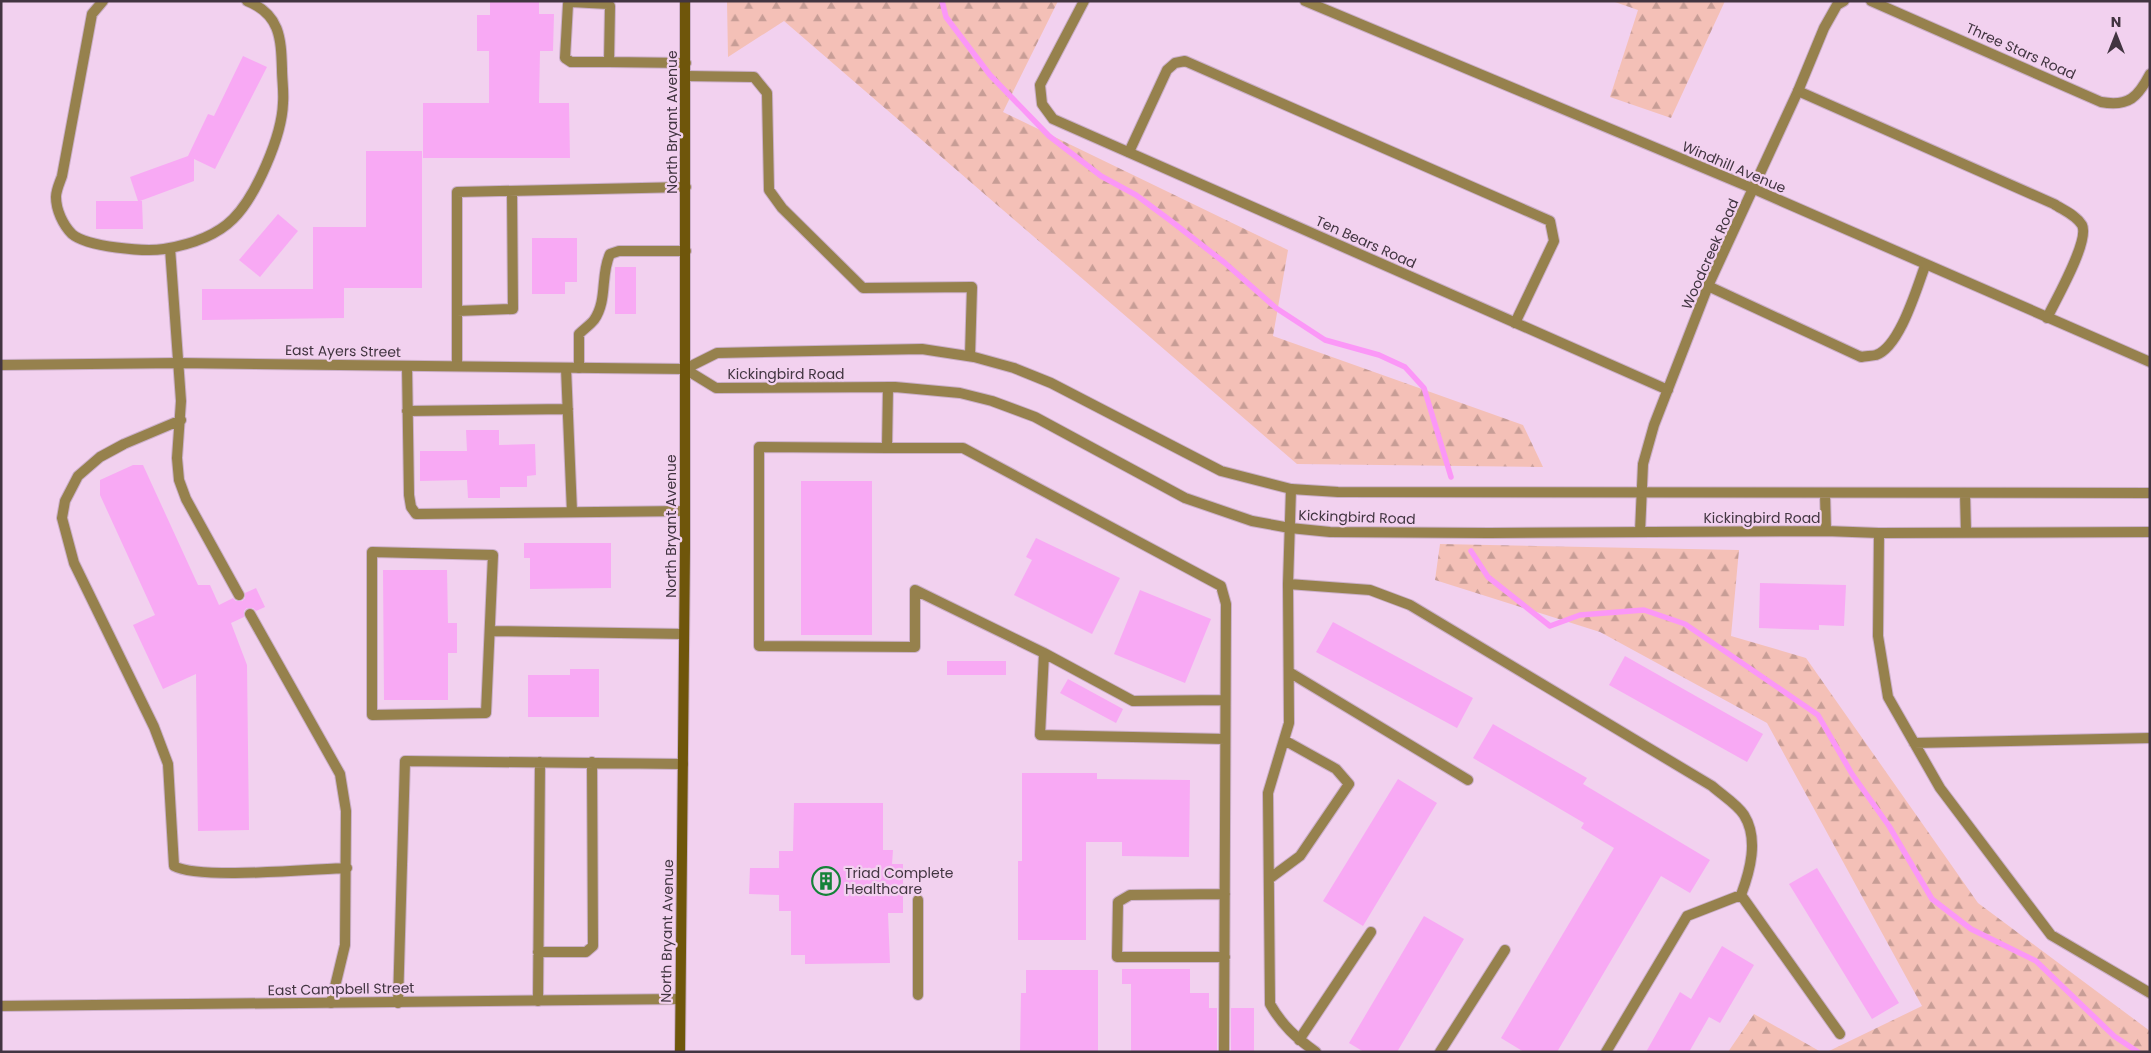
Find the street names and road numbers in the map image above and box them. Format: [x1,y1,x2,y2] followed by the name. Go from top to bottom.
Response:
[1963,18,2079,84] street label: Three Stars Road
[662,50,682,194] street label: North Bryant Avenue
[1679,136,1789,198] street label: Windhill Avenue
[1677,195,1743,313] street label: Woodcreek Road
[1312,211,1420,273] street label: Ten Bears Road
[285,340,401,362] street label: East Ayers Street
[727,364,845,384] street label: Kickingbird Road
[661,454,681,598] street label: North Bryant Avenue
[1298,505,1416,529] street label: Kickingbird Road
[1703,508,1821,528] street label: Kickingbird Road
[656,859,678,1003] street label: North Bryant Avenue
[267,978,415,1000] street label: East Campbell Street

